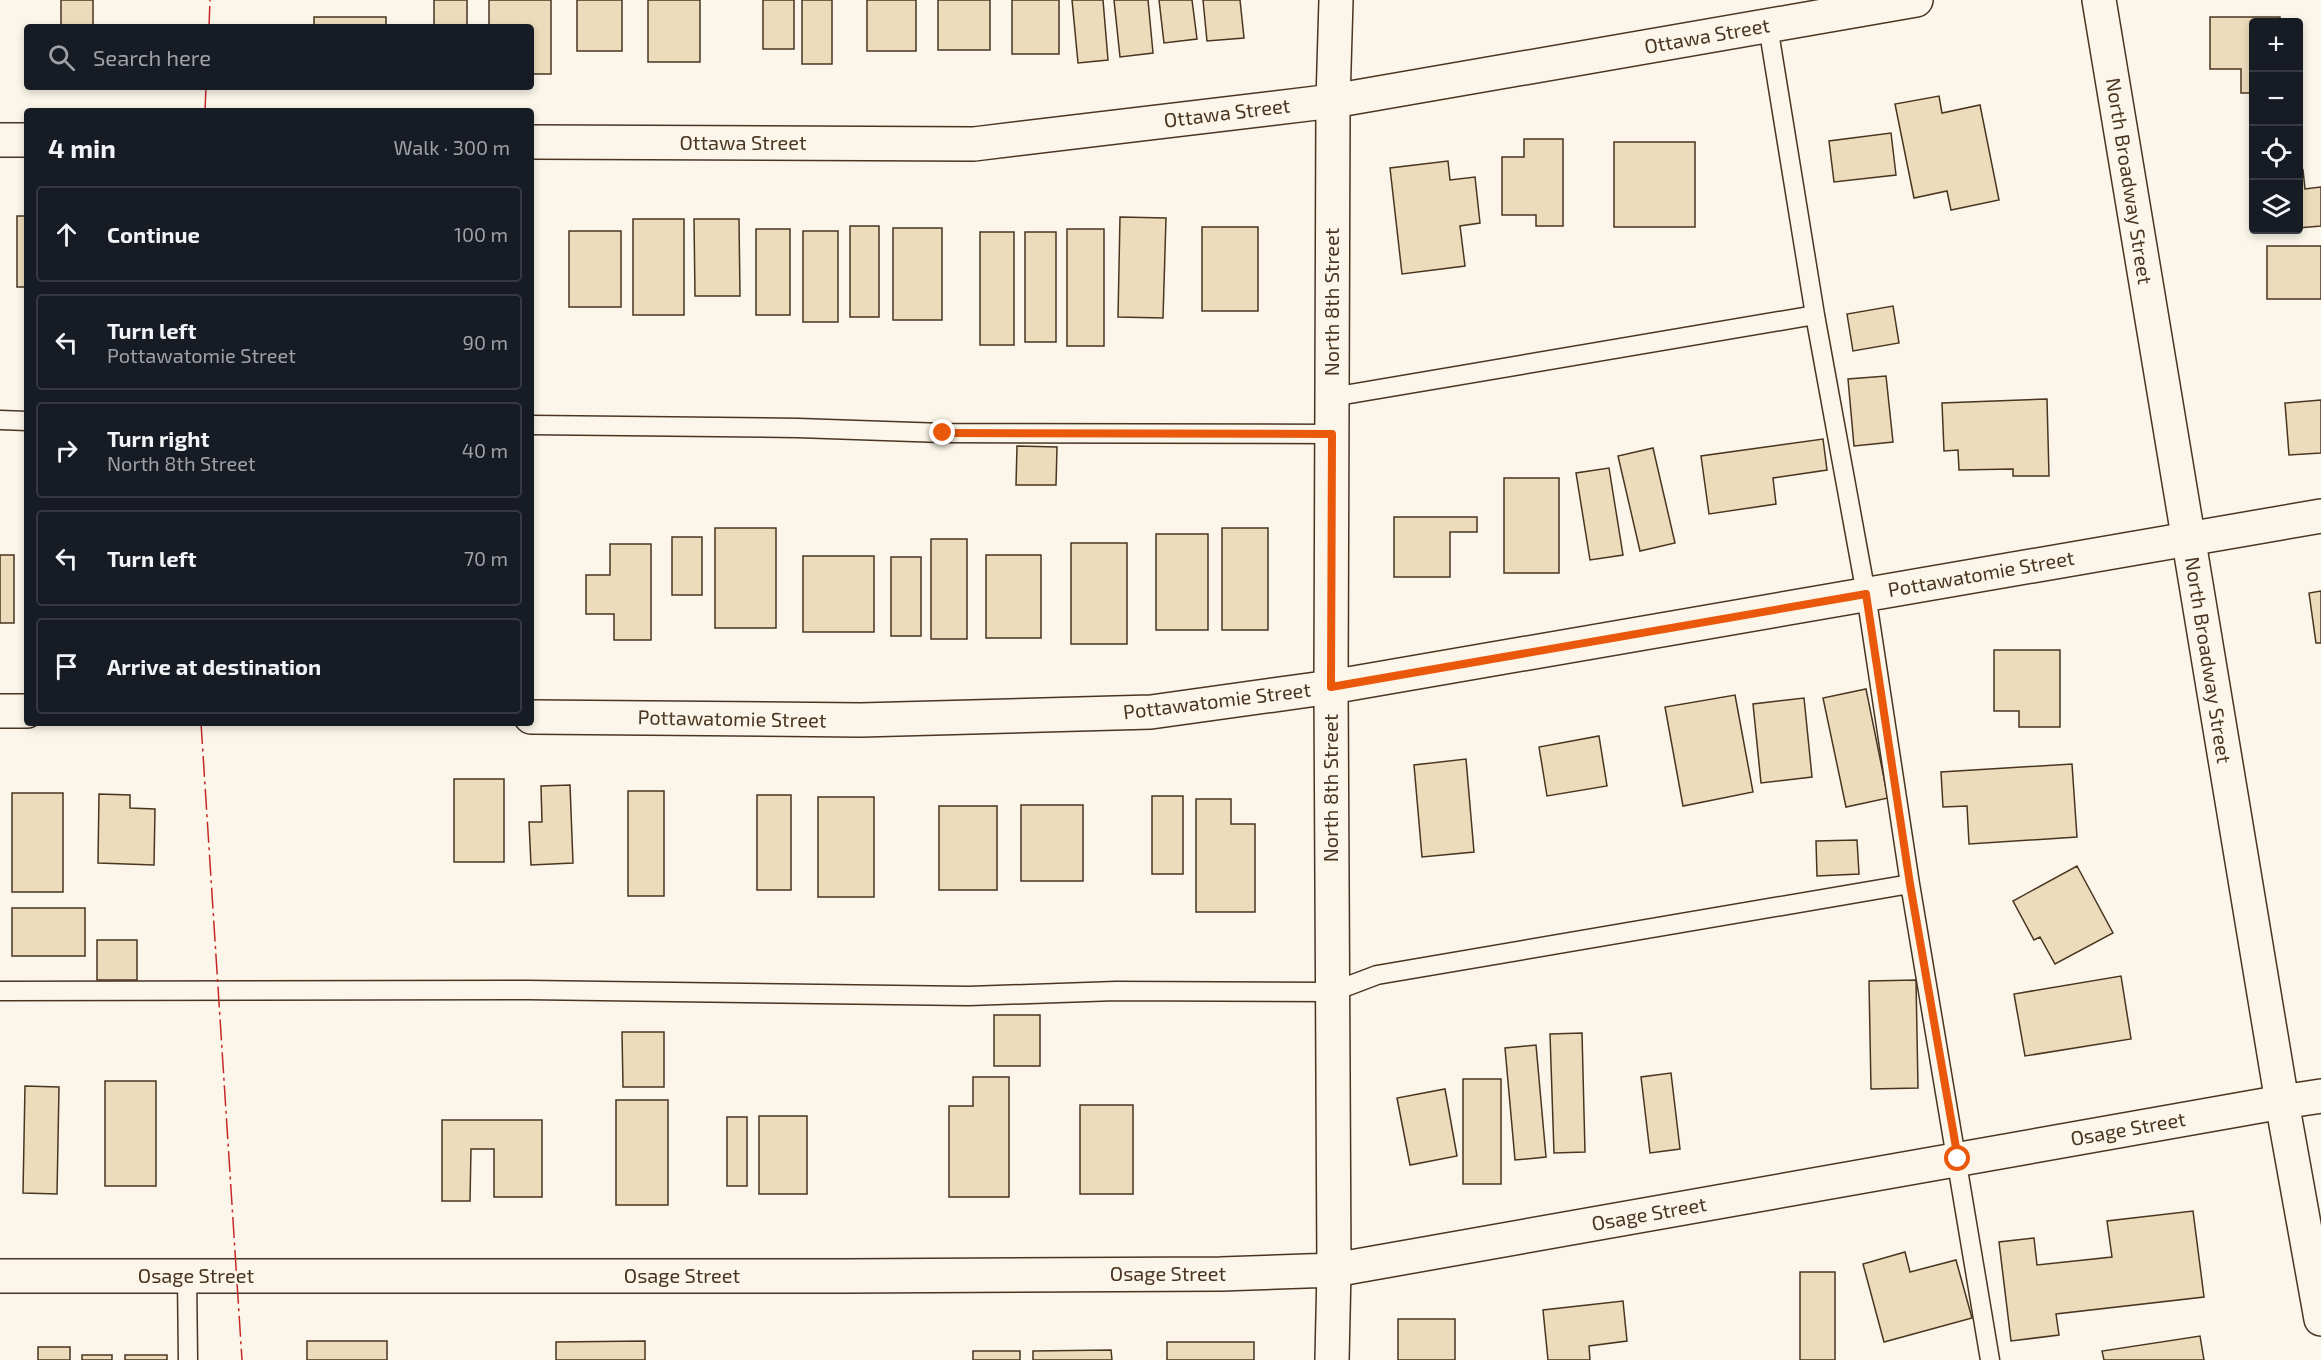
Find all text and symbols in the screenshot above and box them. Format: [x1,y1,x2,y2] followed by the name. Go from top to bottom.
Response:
[1642,12,1772,58] street label: Ottawa Street
[2249,18,2303,234] map controls
[2249,18,2303,72] button: +
[24,24,534,90] search box
[45,41,78,74] icon: search
[93,44,211,70] text: Search here
[2249,72,2303,126] button: −
[2102,76,2158,286] street label: North Broadway Street
[1162,92,1292,132] street label: Ottawa Street
[2249,126,2303,180] button: locate
[679,130,807,154] street label: Ottawa Street
[48,132,116,163] text: 4 min
[394,135,510,159] text: Walk · 300 m
[2249,180,2303,234] button: layers
[50,218,83,251] icon: ahead
[107,221,200,247] text: Continue
[454,222,508,246] text: 100 m
[1319,227,1343,376] street label: North 8th Street
[107,317,196,343] text: Turn left
[50,326,83,359] icon: left
[463,330,508,354] text: 90 m
[107,343,296,367] text: Pottawatomie Street
[929,419,955,445] route end
[107,425,209,451] text: Turn right
[50,434,83,467] icon: right
[462,438,508,462] text: 40 m
[107,451,256,475] text: North 8th Street
[50,542,83,575] icon: left
[107,545,196,571] text: Turn left
[1886,545,2076,601] street label: Pottawatomie Street
[464,546,508,570] text: 70 m
[2181,555,2237,765] street label: North Broadway Street
[50,650,83,683] icon: arrive
[107,653,321,679] text: Arrive at destination
[1122,677,1312,723] street label: Pottawatomie Street
[637,704,827,732] street label: Pottawatomie Street
[1318,713,1342,862] street label: North 8th Street
[2068,1106,2188,1150] street label: Osage Street
[1944,1145,1970,1171] route start
[1589,1191,1709,1235] street label: Osage Street
[1110,1261,1227,1285] street label: Osage Street
[138,1263,255,1287] street label: Osage Street
[624,1263,741,1287] street label: Osage Street

